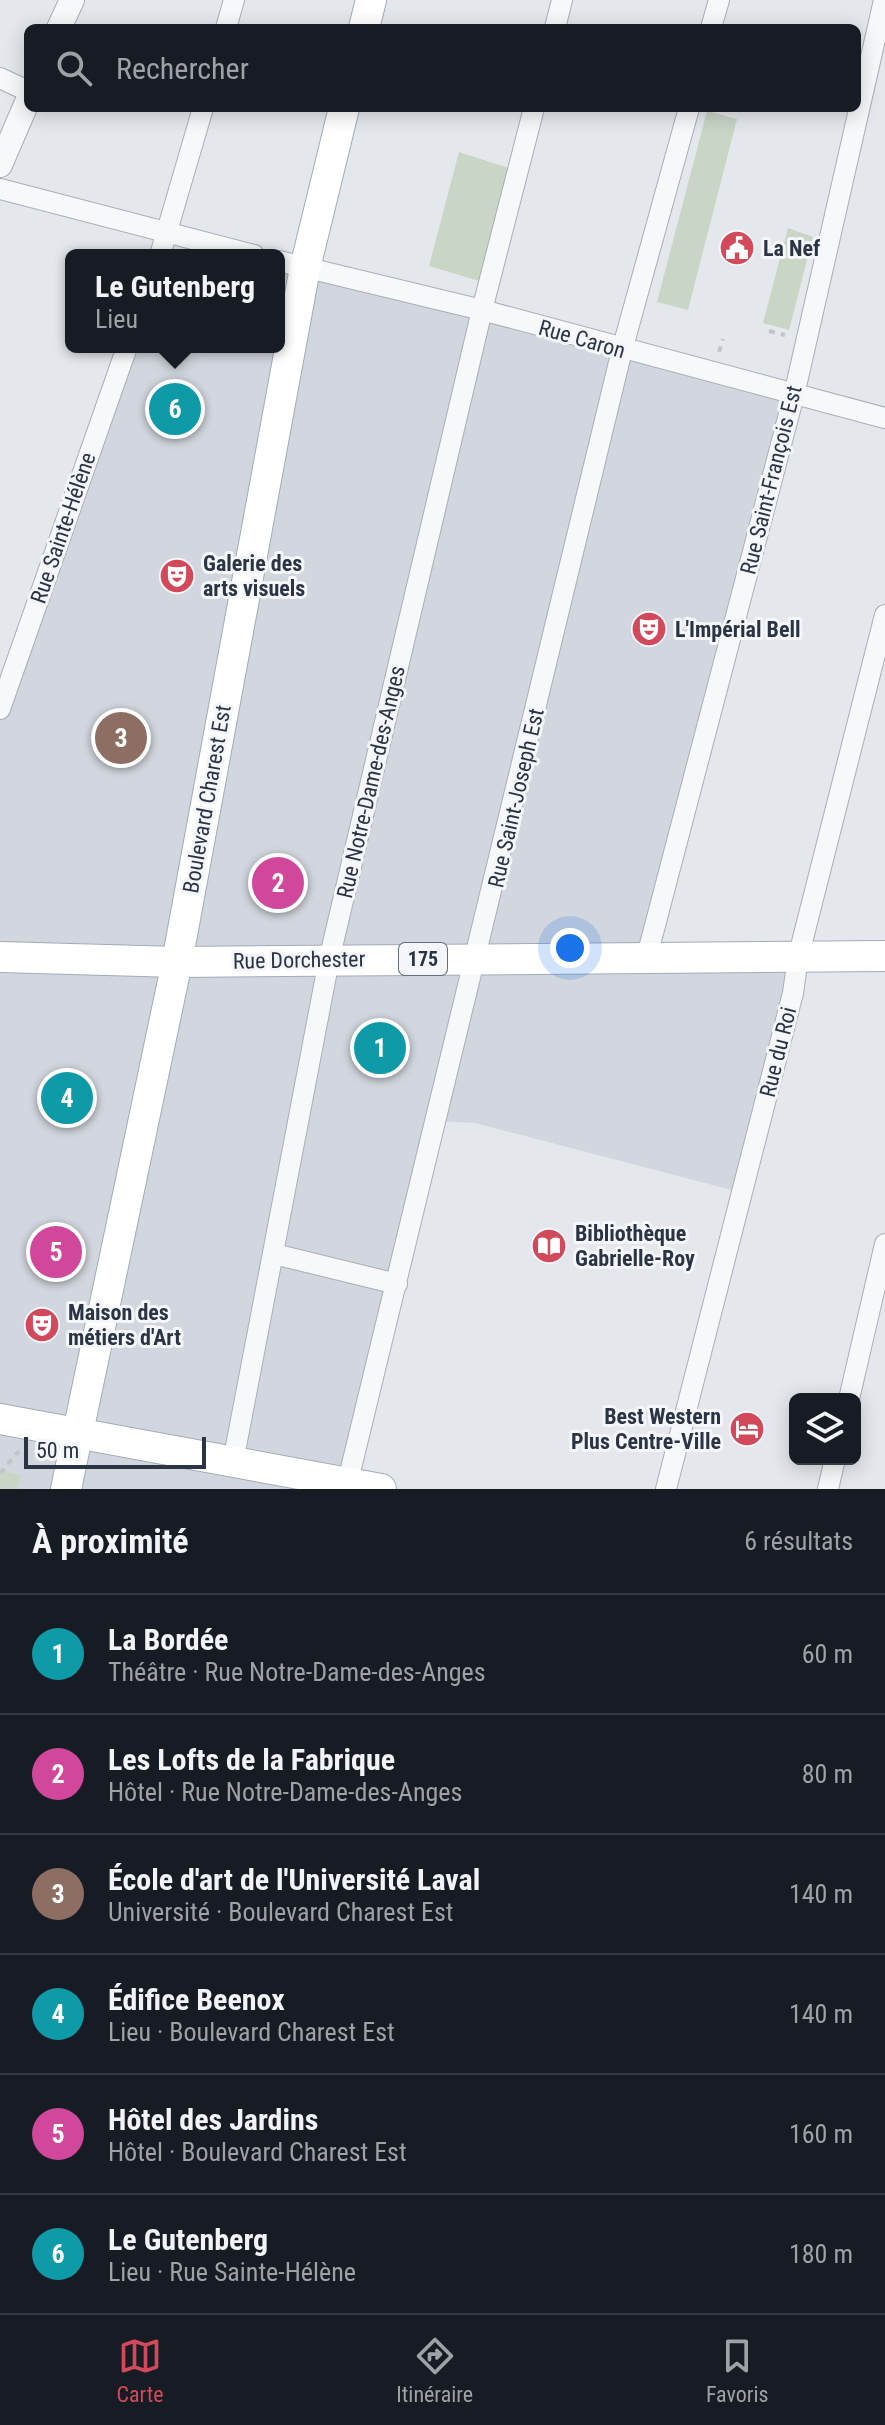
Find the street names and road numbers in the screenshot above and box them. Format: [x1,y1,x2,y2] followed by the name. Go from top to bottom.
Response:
[536,315,628,363] street label: Rue Caron
[735,383,807,577] street label: Rue Saint-François Est
[25,449,101,607] street label: Rue Sainte-Hélène
[332,663,410,901] street label: Rue Notre-Dame-des-Anges
[178,703,236,895] street label: Boulevard Charest Est
[483,706,549,890] street label: Rue Saint-Joseph Est
[399,943,447,975] road number: 175
[233,946,366,974] street label: Rue Dorchester
[755,1004,801,1100] street label: Rue du Roi

